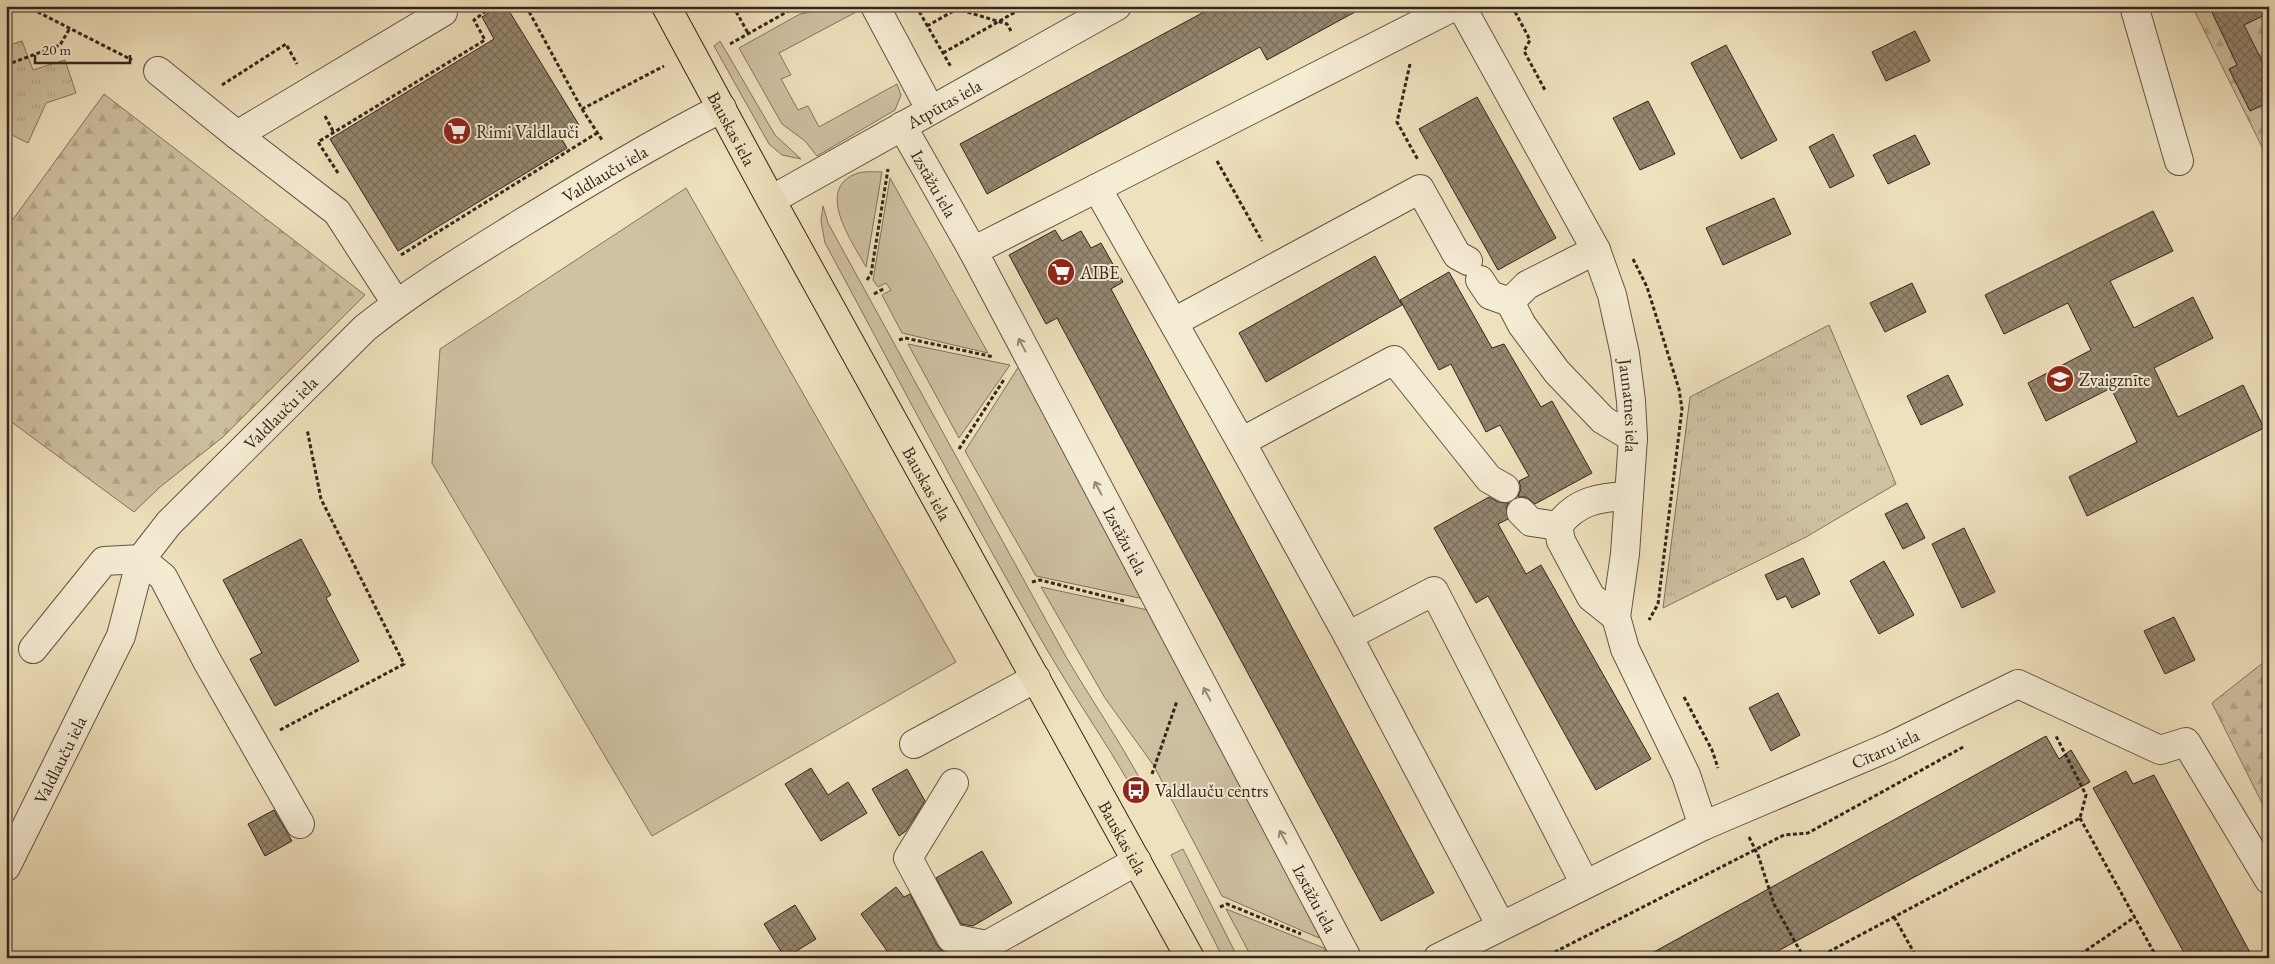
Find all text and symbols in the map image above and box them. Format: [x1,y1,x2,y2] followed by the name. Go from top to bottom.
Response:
[35,32,130,64] scale bar
[42,40,71,59] text: 20 m
[901,73,986,134] street label: Atpūtas iela
[703,87,762,170] street label: Bauskas iela
[442,116,472,146] supermarket icon: Rimi Valdlauči
[476,120,579,143] place label: Rimi Valdlauči
[558,139,652,207] street label: Valdlauču iela
[906,145,963,222] street label: Izstāžu iela
[1046,257,1076,287] supermarket icon: AIBE
[1079,261,1119,284] place label: AIBE
[1017,337,1027,352] one-way arrow
[1614,355,1645,454] street label: Jaunatnes iela
[2045,364,2075,394] school or university icon: Zvaigznīte
[2079,368,2150,391] place label: Zvaigznīte
[238,370,323,454] street label: Valdlauču iela
[898,442,958,525] street label: Bauskas iela
[1093,481,1102,496] one-way arrow
[1099,502,1154,579] street label: Izstāžu iela
[1202,686,1212,701] one-way arrow
[28,711,91,807] street label: Valdlauču iela
[1847,722,1923,773] street label: Cītaru iela
[1121,775,1151,805] bus stop icon: Valdlauču centrs
[1155,779,1268,802] place label: Valdlauču centrs
[1094,796,1153,879] street label: Bauskas iela
[1278,830,1288,845] one-way arrow
[1288,860,1343,937] street label: Izstāžu iela

